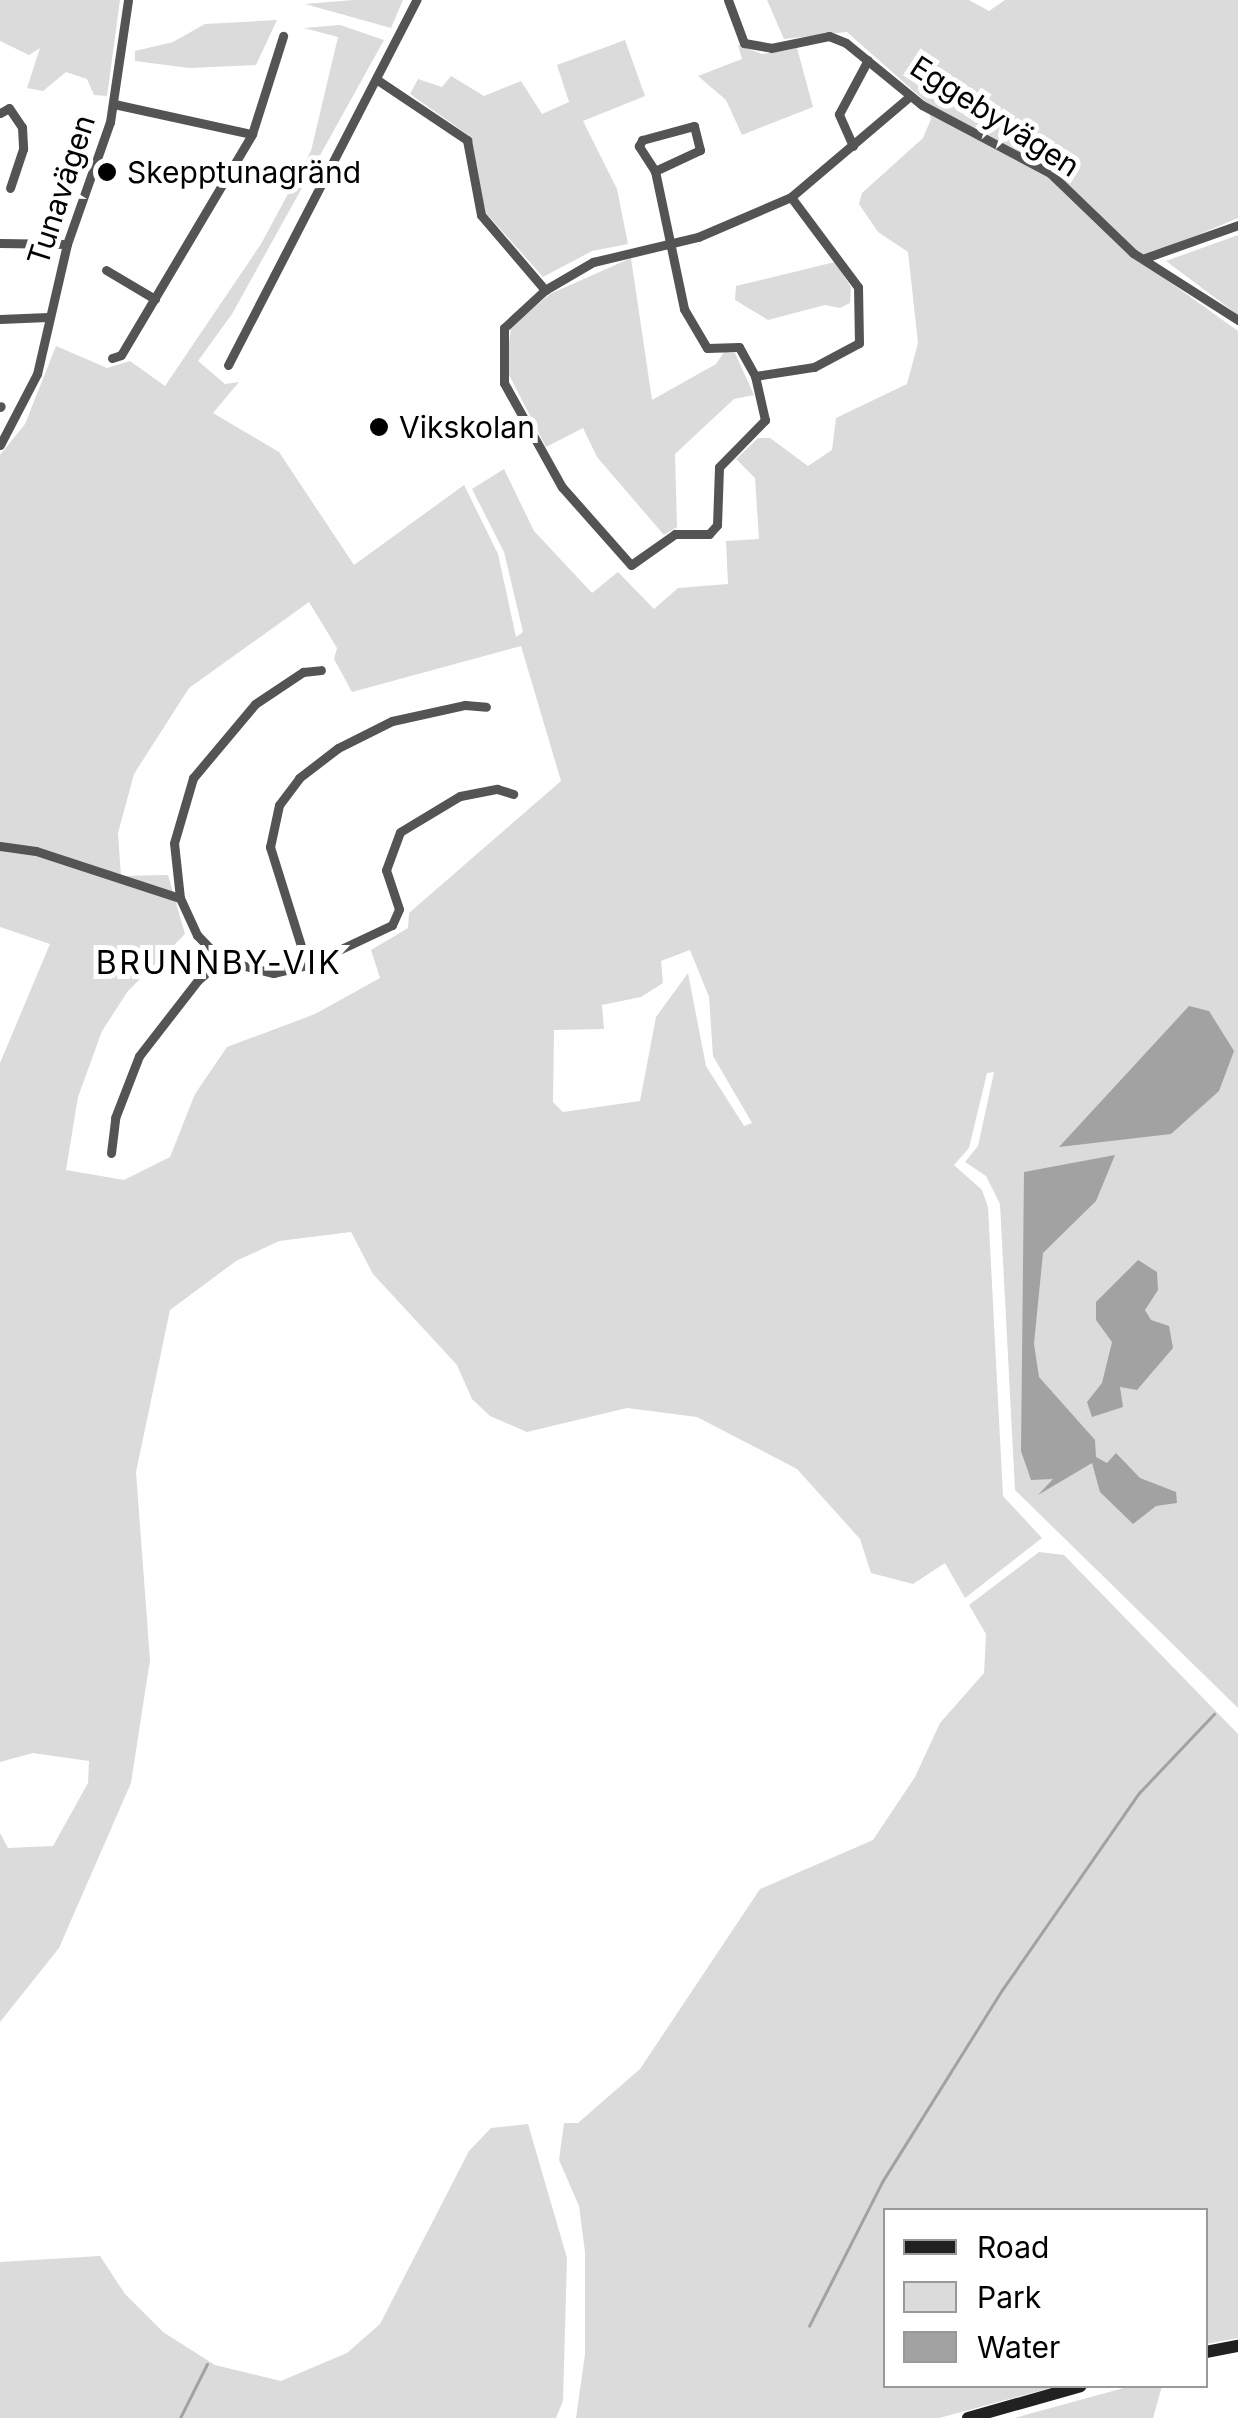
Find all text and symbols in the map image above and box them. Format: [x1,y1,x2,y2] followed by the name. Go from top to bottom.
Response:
[904,48,1086,184] street label: Eggebyvägen
[20,110,102,270] street label: Tunavägen
[127,154,361,190] place label: Skepptunagränd
[96,161,118,183] marker: Skepptunagränd
[399,409,535,445] place label: Vikskolan
[368,416,390,438] marker: Vikskolan
[96,944,342,982] district label: BRUNNBY-VIK
[883,2208,1208,2388] legend
[977,2229,1049,2265] text: Road
[977,2279,1041,2315] text: Park
[977,2329,1060,2365] text: Water

